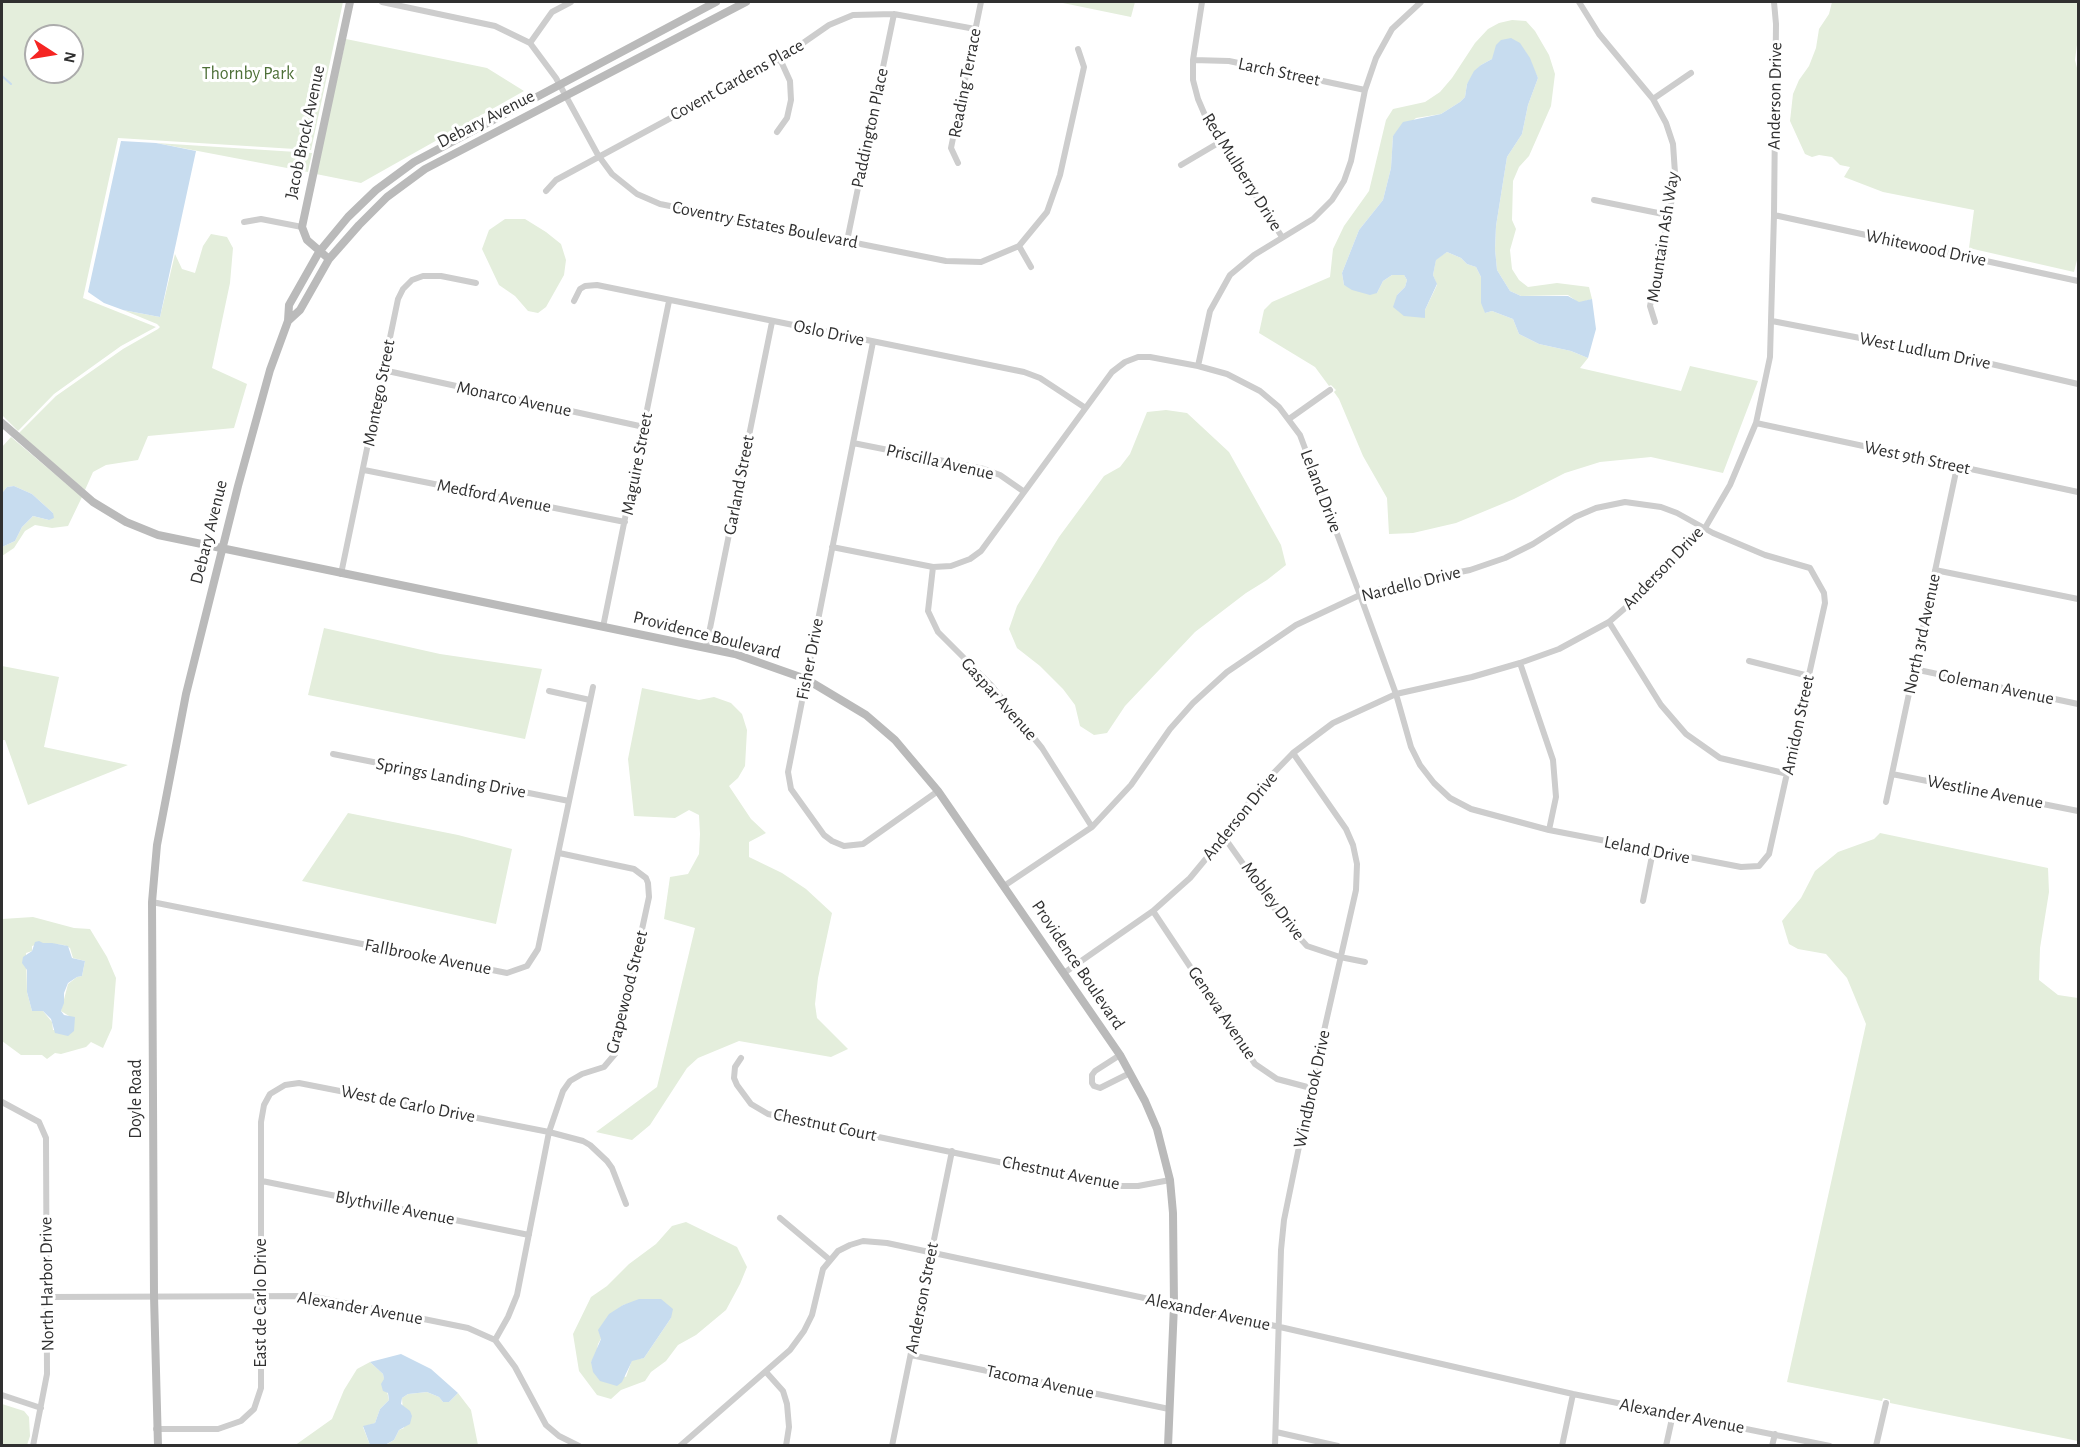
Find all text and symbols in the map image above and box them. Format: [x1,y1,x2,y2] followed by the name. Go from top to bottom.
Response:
[24,24,84,84] north arrow
[944,26,986,140] street label: Reading Terrace
[666,34,808,126] street label: Covent Gardens Place
[1763,42,1787,150] street label: Anderson Drive
[61,50,79,64] text: N
[1236,53,1322,91] street label: Larch Street
[202,63,294,85] park label: Thornby Park
[280,63,330,201] street label: Jacob Brock Avenue
[847,66,893,190] street label: Paddington Place
[434,85,538,153] street label: Debary Avenue
[1197,109,1287,235] street label: Red Mulberry Drive
[1642,170,1684,304] street label: Mountain Ash Way
[670,196,860,254] street label: Coventry Estates Boulevard
[1864,225,1988,271] street label: Whitewood Drive
[792,315,866,351] street label: Oslo Drive
[1858,328,1992,374] street label: West Ludlum Drive
[358,338,400,448] street label: Montego Street
[455,376,573,422] street label: Monarco Avenue
[616,411,658,517] street label: Maguire Street
[719,433,759,537] street label: Garland Street
[1862,436,1972,480] street label: West 9th Street
[884,439,996,485] street label: Priscilla Avenue
[1295,446,1347,536] street label: Leland Drive
[435,474,553,518] street label: Medford Avenue
[186,478,232,586] street label: Debary Avenue
[1618,522,1708,614] street label: Anderson Drive
[1359,561,1463,607] street label: Nardello Drive
[1899,572,1945,696] street label: North 3rd Avenue
[631,606,783,664] street label: Providence Boulevard
[792,616,828,702] street label: Fisher Drive
[956,653,1042,745] street label: Gaspar Avenue
[1936,664,2056,710] street label: Coleman Avenue
[1777,673,1819,777] street label: Amidon Street
[374,753,528,803] street label: Springs Landing Drive
[1198,767,1282,865] street label: Anderson Drive
[1925,770,2045,814] street label: Westline Avenue
[1602,831,1692,869] street label: Leland Drive
[1236,857,1310,945] street label: Mobley Drive
[1027,896,1129,1034] street label: Providence Boulevard
[601,928,653,1056] street label: Grapewood Street
[363,934,493,980] street label: Fallbrooke Avenue
[1183,962,1261,1064] street label: Geneva Avenue
[1289,1028,1335,1150] street label: Windbrook Drive
[125,1059,147,1139] street label: Doyle Road
[339,1080,477,1128] street label: West de Carlo Drive
[771,1104,879,1146] street label: Chestnut Court
[1000,1151,1122,1195] street label: Chestnut Avenue
[333,1186,457,1230] street label: Blythville Avenue
[35,1217,59,1351] street label: North Harbor Drive
[250,1238,272,1368] street label: East de Carlo Drive
[901,1241,943,1355] street label: Anderson Street
[296,1286,424,1330] street label: Alexander Avenue
[1144,1288,1272,1336] street label: Alexander Avenue
[984,1360,1096,1404] street label: Tacoma Avenue
[1618,1393,1746,1439] street label: Alexander Avenue

